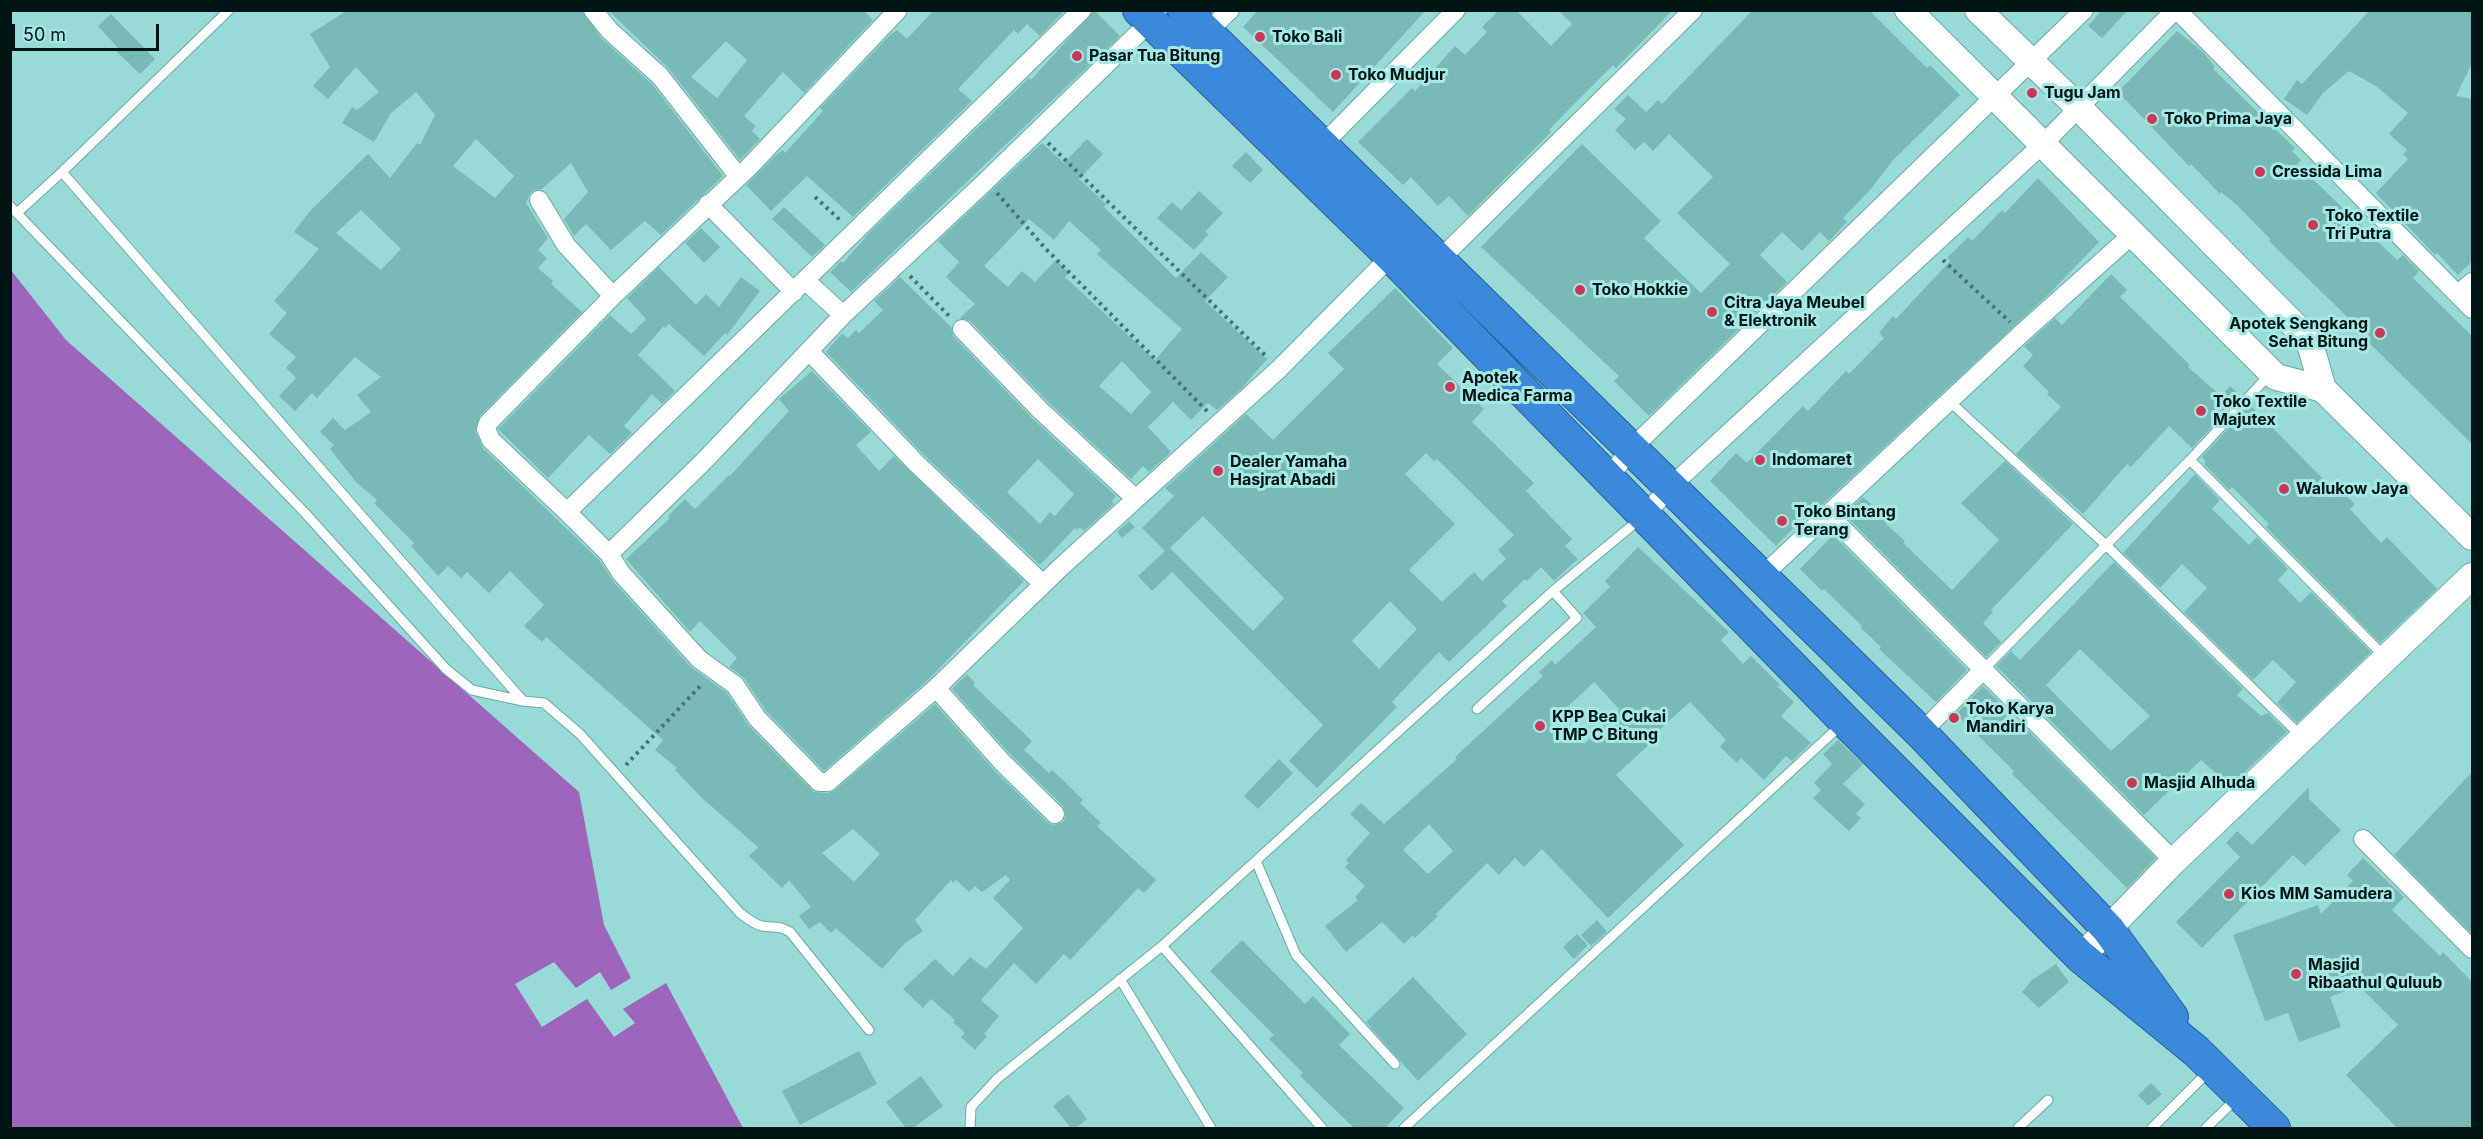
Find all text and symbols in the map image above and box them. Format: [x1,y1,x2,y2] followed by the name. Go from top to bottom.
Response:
[15,12,162,50] scale bar
[23,24,66,45] text: 50 m
[1272,27,1342,47] place label: Toko Bali
[1253,30,1267,44] marker: Toko Bali
[1089,46,1220,66] place label: Pasar Tua Bitung
[1070,49,1084,63] marker: Pasar Tua Bitung
[1348,65,1446,85] place label: Toko Mudjur
[1329,68,1343,82] marker: Toko Mudjur
[2044,83,2121,103] place label: Tugu Jam
[2025,86,2039,100] marker: Tugu Jam
[2164,109,2292,129] place label: Toko Prima Jaya
[2145,112,2159,126] marker: Toko Prima Jaya
[2272,162,2382,182] place label: Cressida Lima
[2253,165,2267,179] marker: Cressida Lima
[2325,206,2419,244] place label: Toko Textile Tri Putra
[2306,218,2320,232] marker: Toko Textile Tri Putra
[1592,280,1688,300] place label: Toko Hokkie
[1573,283,1587,297] marker: Toko Hokkie
[1724,293,1865,331] place label: Citra Jaya Meubel & Elektronik
[1705,305,1719,319] marker: Citra Jaya Meubel & Elektronik
[2229,314,2368,352] place label: Apotek Sengkang Sehat Bitung
[2373,326,2387,340] marker: Apotek Sengkang Sehat Bitung
[1462,368,1572,406] place label: Apotek Medica Farma
[1443,380,1457,394] marker: Apotek Medica Farma
[2213,392,2307,430] place label: Toko Textile Majutex
[2194,404,2208,418] marker: Toko Textile Majutex
[1772,450,1852,470] place label: Indomaret
[1230,452,1347,490] place label: Dealer Yamaha Hasjrat Abadi
[1753,453,1767,467] marker: Indomaret
[1211,464,1225,478] marker: Dealer Yamaha Hasjrat Abadi
[2296,479,2408,499] place label: Walukow Jaya
[2277,482,2291,496] marker: Walukow Jaya
[1794,502,1896,540] place label: Toko Bintang Terang
[1775,514,1789,528] marker: Toko Bintang Terang
[1966,699,2054,737] place label: Toko Karya Mandiri
[1552,707,1666,745] place label: KPP Bea Cukai TMP C Bitung
[1947,711,1961,725] marker: Toko Karya Mandiri
[1533,719,1547,733] marker: KPP Bea Cukai TMP C Bitung
[2144,773,2255,793] place label: Masjid Alhuda
[2125,776,2139,790] marker: Masjid Alhuda
[2241,884,2393,904] place label: Kios MM Samudera
[2222,887,2236,901] marker: Kios MM Samudera
[2308,955,2442,993] place label: Masjid Ribaathul Quluub
[2289,967,2303,981] marker: Masjid Ribaathul Quluub

